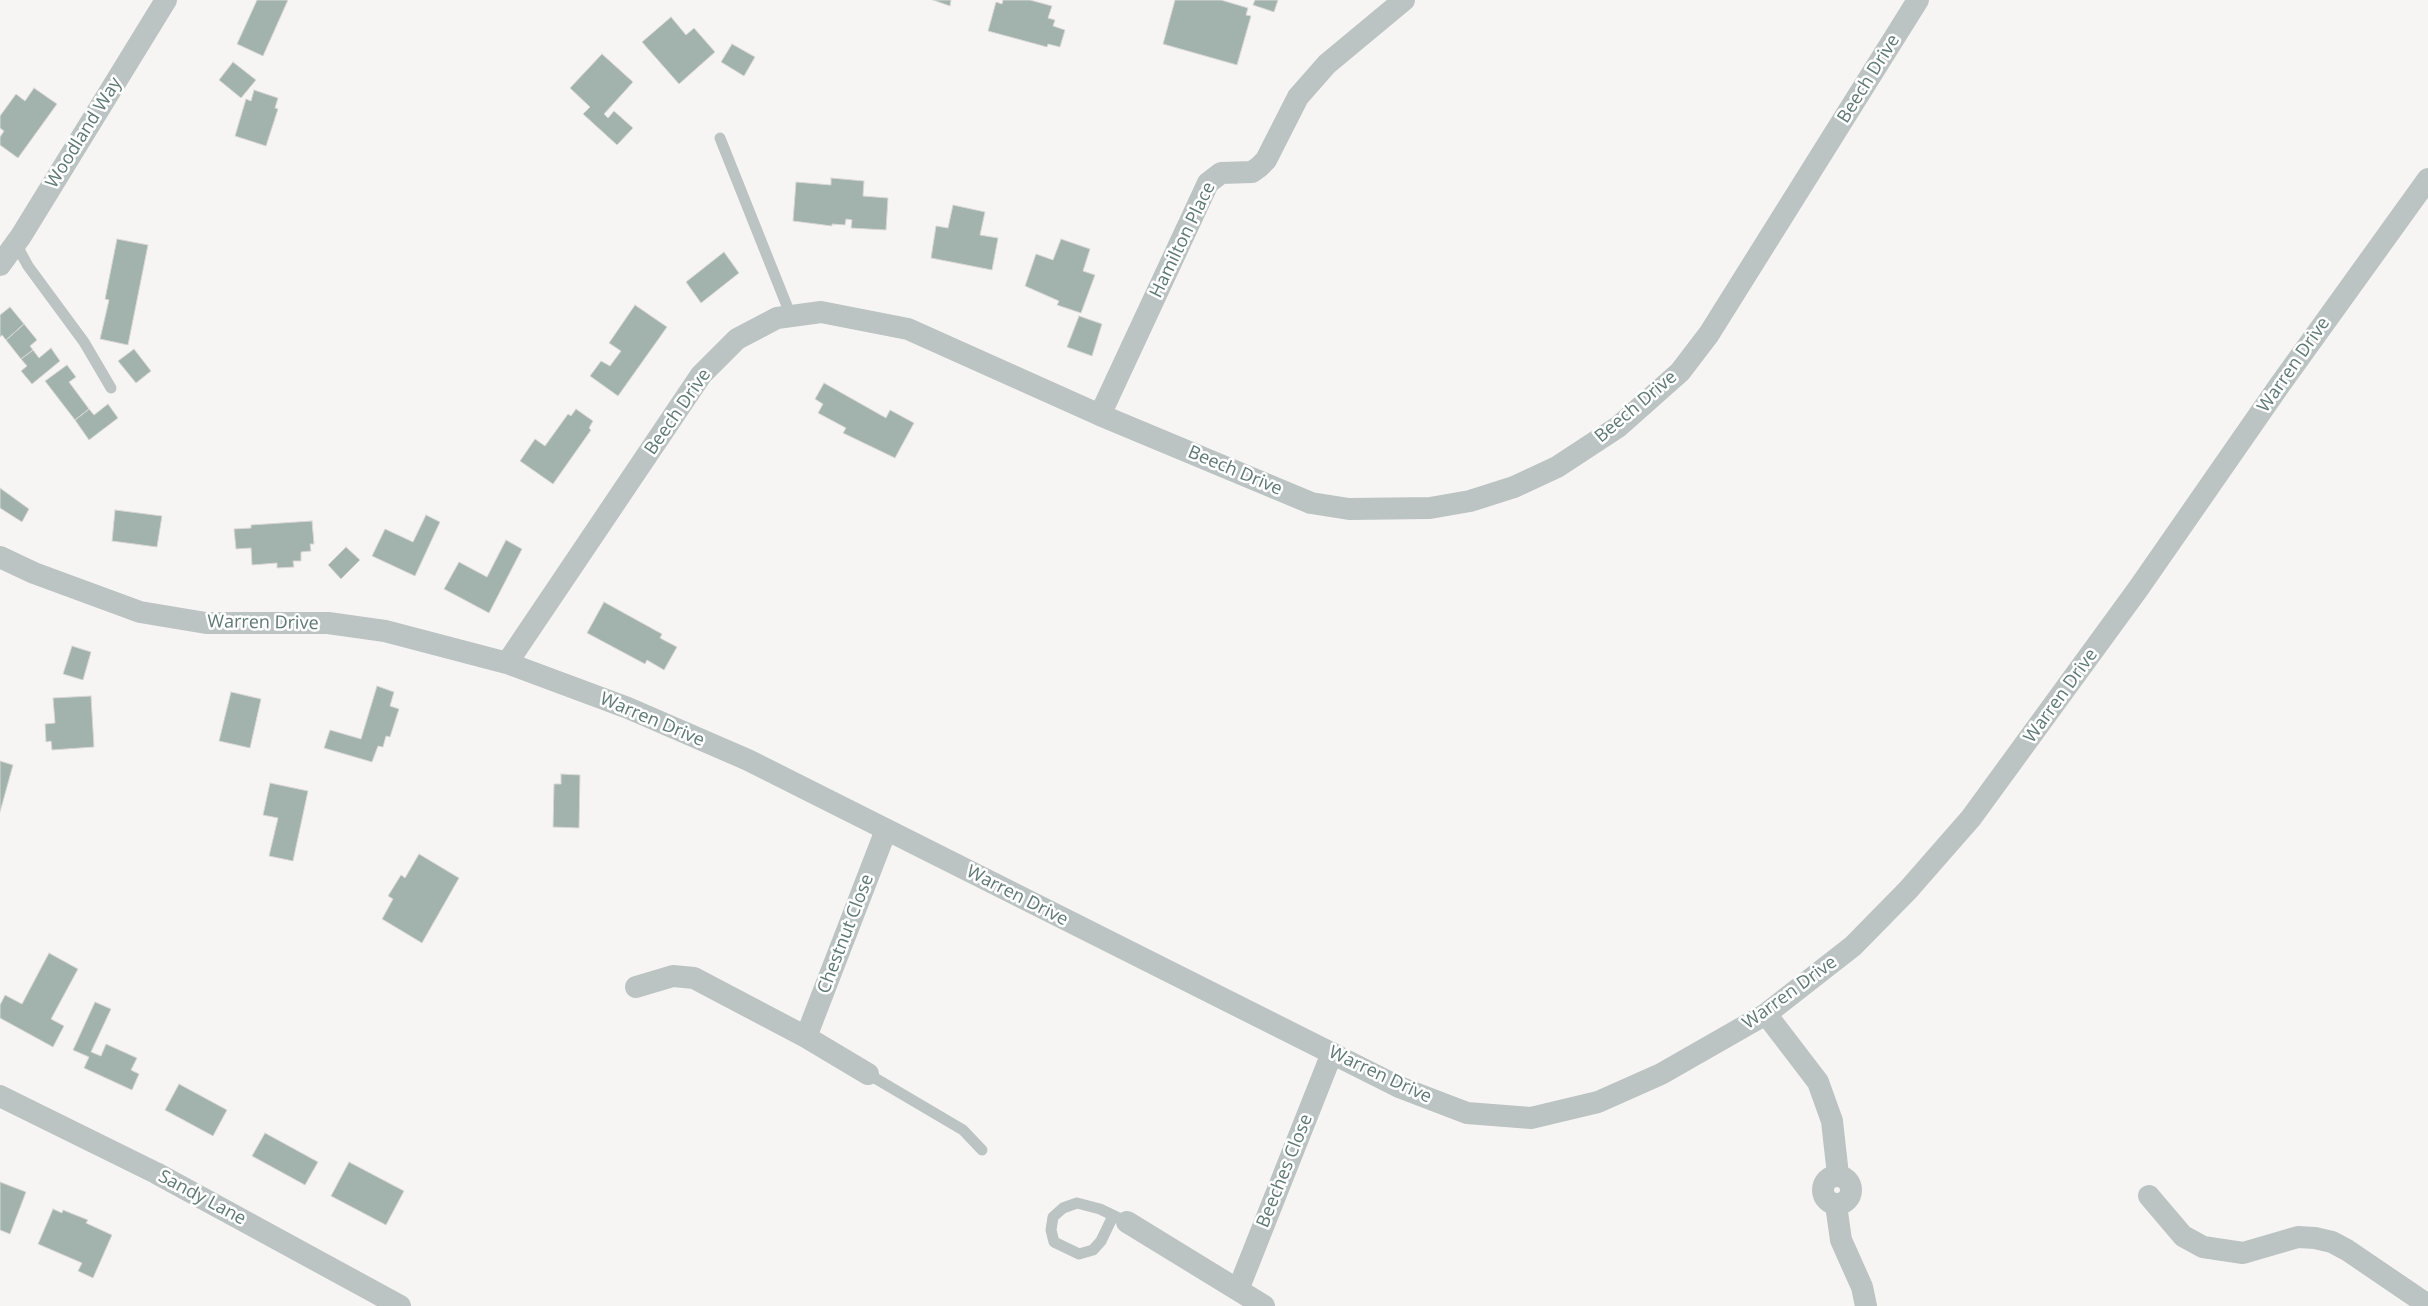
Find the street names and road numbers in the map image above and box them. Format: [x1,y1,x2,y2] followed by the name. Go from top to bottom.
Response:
[1833,31,1905,127] street label: Beech Drive
[41,74,127,192] street label: Woodland Way
[1146,179,1220,301] street label: Hamilton Place
[2253,313,2335,417] street label: Warren Drive
[640,365,716,459] street label: Beech Drive
[1591,367,1681,447] street label: Beech Drive
[1185,441,1285,501] street label: Beech Drive
[207,611,319,635] street label: Warren Drive
[2020,645,2102,747] street label: Warren Drive
[597,688,707,752] street label: Warren Drive
[963,861,1071,931] street label: Warren Drive
[813,871,879,997] street label: Chestnut Close
[1739,952,1841,1034] street label: Warren Drive
[1325,1042,1435,1108] street label: Warren Drive
[1252,1111,1318,1231] street label: Beeches Close
[154,1166,250,1230] street label: Sandy Lane

